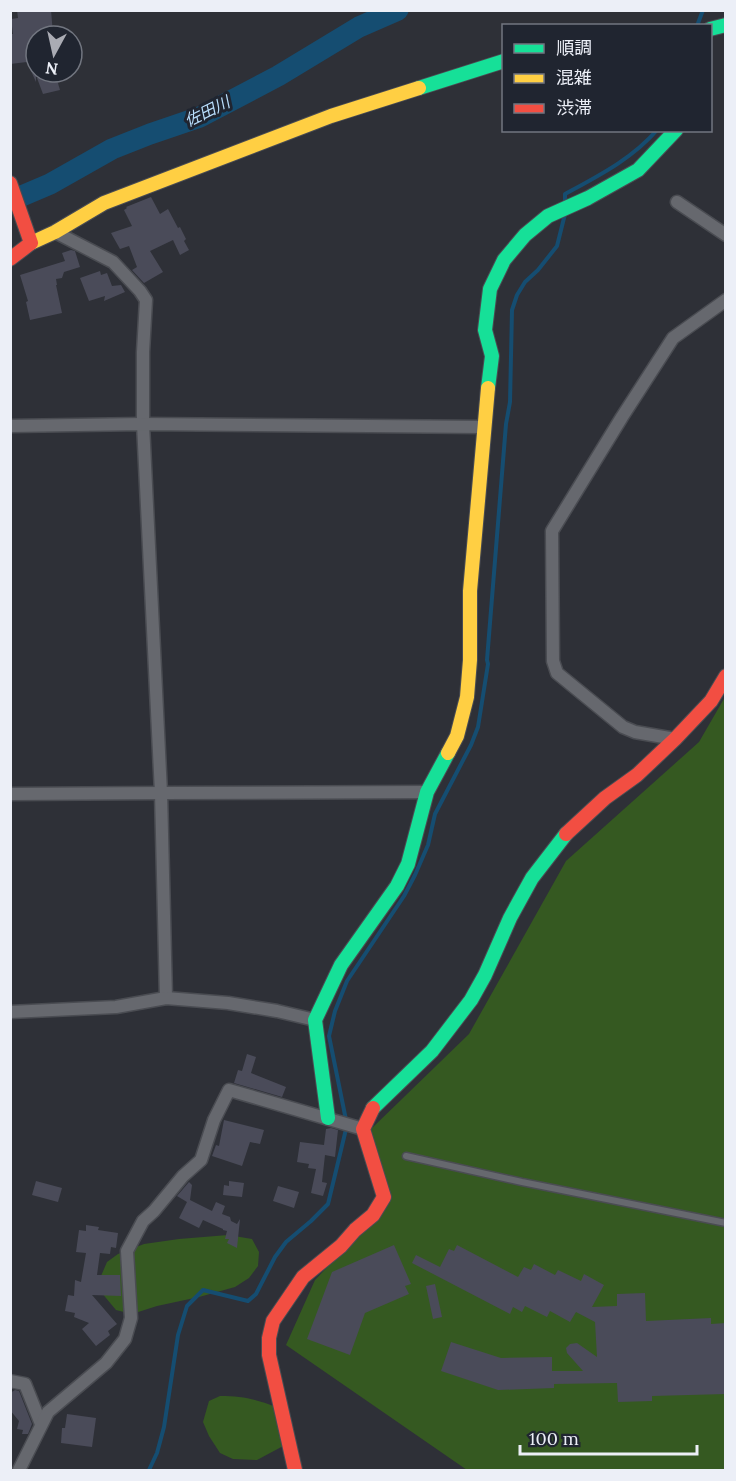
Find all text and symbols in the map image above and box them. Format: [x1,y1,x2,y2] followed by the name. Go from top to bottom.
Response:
[24,24,84,84] north arrow
[502,24,712,132] legend
[556,36,592,59] text: 順調
[44,58,59,80] text: N
[556,66,592,89] text: 混雑
[181,91,235,131] water label: 佐田川
[556,96,592,119] text: 渋滞
[520,1418,697,1456] scale bar
[529,1427,579,1450] text: 100 m

